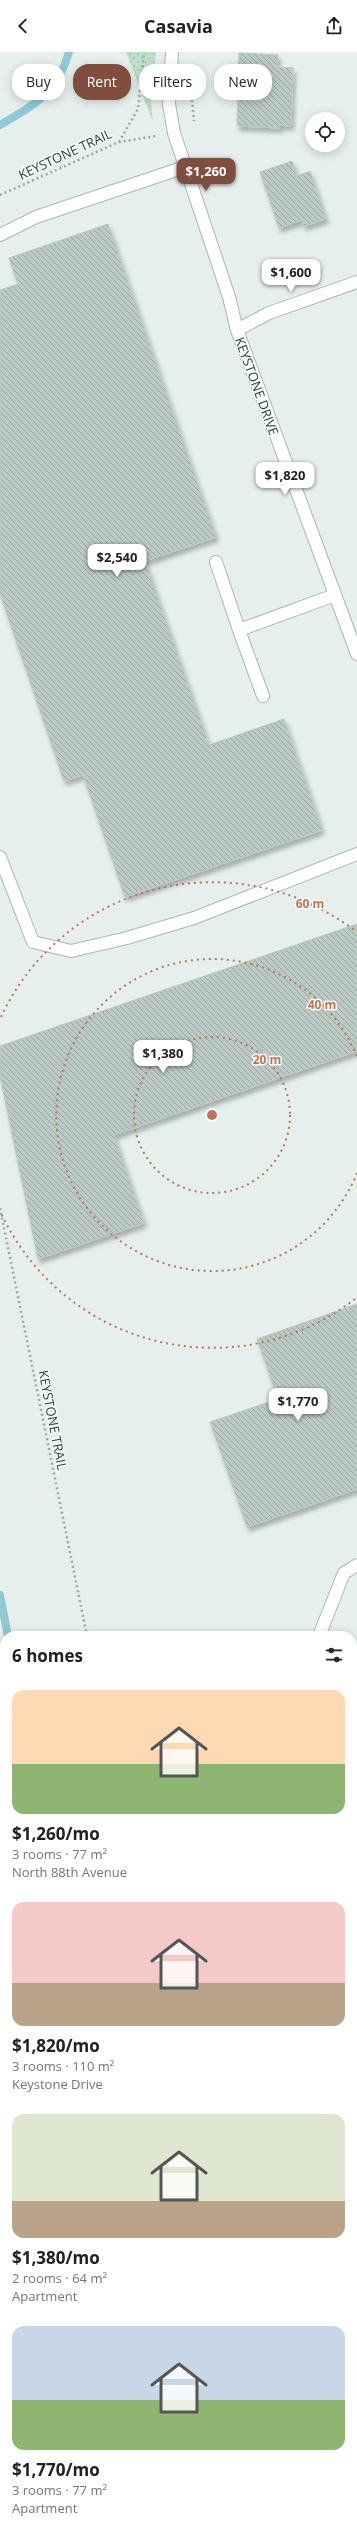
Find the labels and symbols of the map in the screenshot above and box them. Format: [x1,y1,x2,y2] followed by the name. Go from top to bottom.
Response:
[15,124,115,184] street label: KEYSTONE TRAIL
[173,158,239,192] pin: $1,260
[258,259,324,293] pin: $1,600
[231,334,283,438] street label: KEYSTONE DRIVE
[252,462,318,496] pin: $1,820
[84,544,150,578] pin: $2,540
[296,895,324,912] text: 60 m
[308,996,336,1013] text: 40 m
[130,1040,196,1074] pin: $1,380
[253,1051,281,1068] text: 20 m
[205,1108,219,1122] centre of rings
[35,1369,72,1472] street label: KEYSTONE TRAIL
[265,1388,331,1422] pin: $1,770

